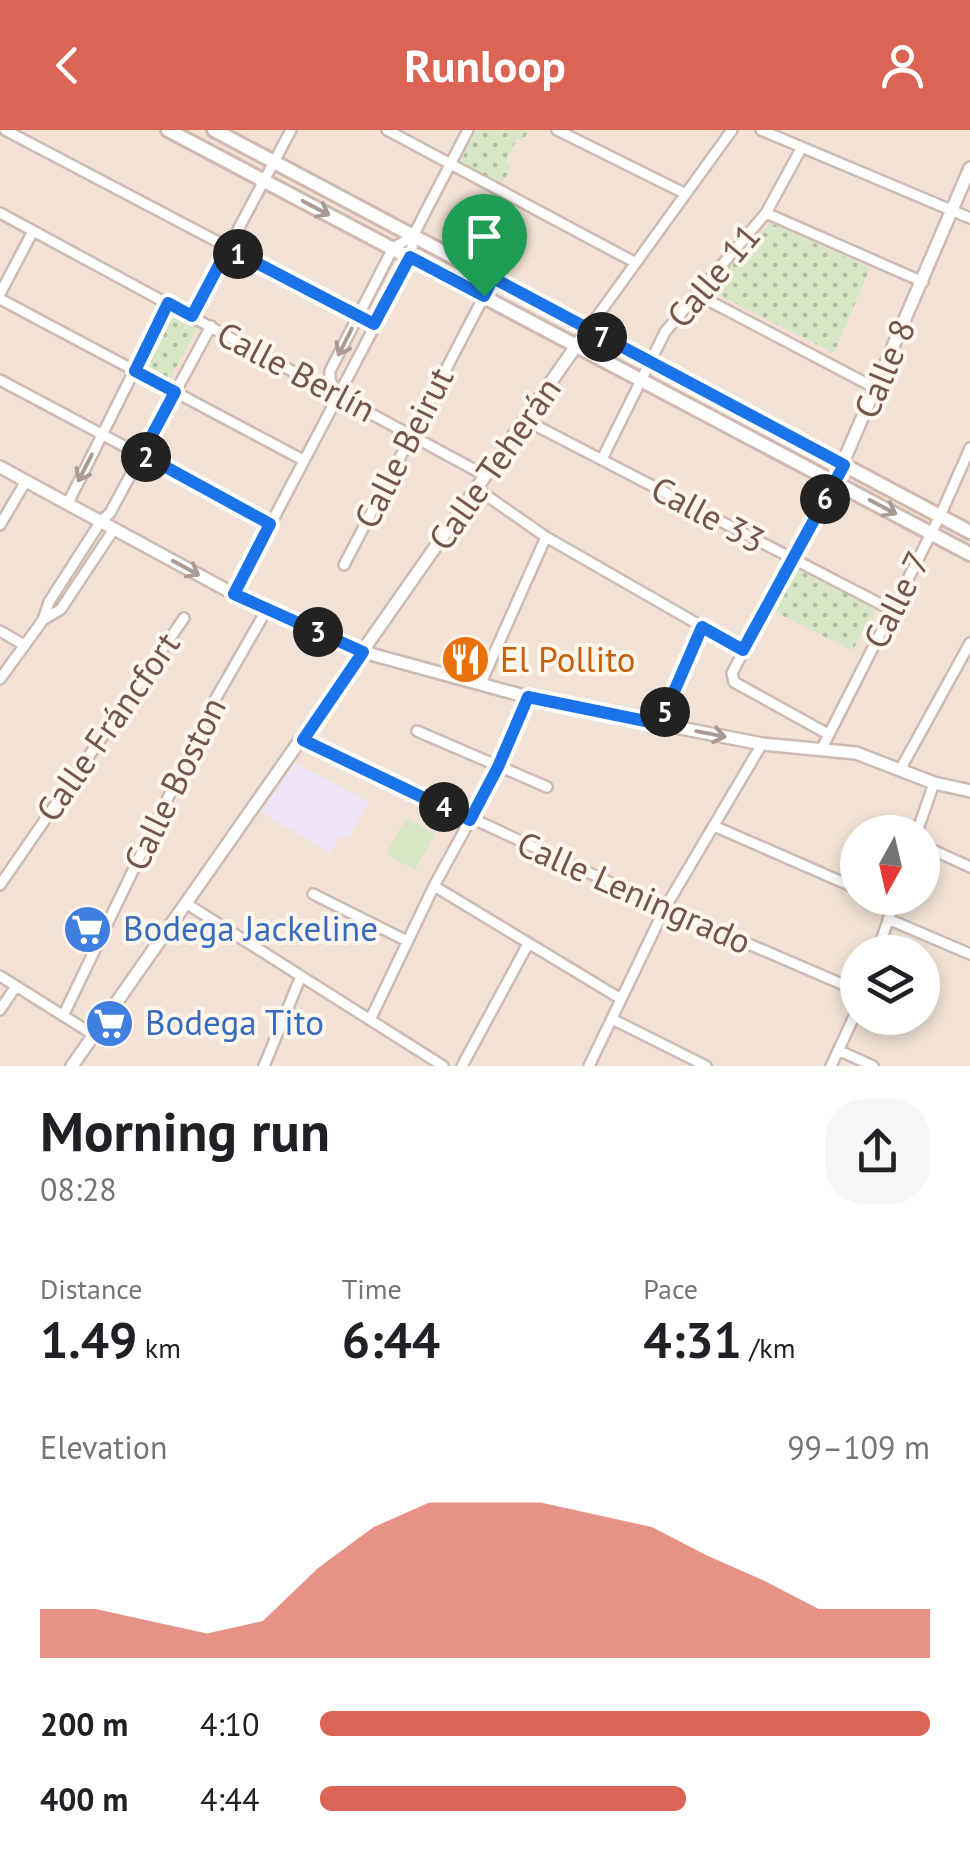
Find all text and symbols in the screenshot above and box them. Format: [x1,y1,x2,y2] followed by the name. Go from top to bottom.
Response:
[404,36,566,94] text: Runloop
[40,38,95,93] icon: back
[875,38,930,93] icon: person
[442,194,527,297] pin
[300,199,330,218] one-way arrow
[457,209,512,264] icon: arrive
[656,214,770,337] street label: Calle 11
[213,229,263,279] pin: 1
[230,235,246,272] text: 1
[209,310,384,432] street label: Calle Berlín
[577,312,627,362] pin: 7
[843,312,925,425] street label: Calle 8
[594,318,610,355] text: 7
[335,326,354,356] one-way arrow
[343,359,463,536] street label: Calle Beirut
[418,368,571,559] street label: Calle Teherán
[121,432,171,482] pin: 2
[138,438,154,475] text: 2
[75,453,94,483] one-way arrow
[644,465,773,563] street label: Calle 33
[800,474,850,524] pin: 6
[817,480,833,517] text: 6
[868,498,898,518] one-way arrow
[852,543,940,656] street label: Calle 7
[171,559,201,578] one-way arrow
[293,607,343,657] pin: 3
[310,613,326,650] text: 3
[25,623,189,830] street label: Calle Fráncfort
[439,634,491,686] restaurant icon: El Pollito
[500,636,635,682] place label: El Pollito
[640,687,690,737] pin: 5
[112,689,236,878] street label: Calle Boston
[657,693,673,730] text: 5
[694,726,726,745] one-way arrow
[419,782,469,832] pin: 4
[436,788,452,825] text: 4
[840,815,940,915] north arrow
[840,815,940,1035] map controls
[510,820,759,964] street label: Calle Leningrado
[62,903,114,955] supermarket icon: Bodega Jackeline
[123,905,378,951] place label: Bodega Jackeline
[840,935,940,1035] button: layers
[84,997,136,1049] supermarket icon: Bodega Tito
[145,999,324,1045] place label: Bodega Tito
[40,1095,330,1166] text: Morning run
[825,1099,930,1204] button: share
[40,1168,117,1210] text: 08:28
[40,1270,143,1307] text: Distance
[342,1270,402,1307] text: Time
[643,1270,698,1307] text: Pace
[40,1307,137,1372] text: 1.49
[342,1307,440,1372] text: 6:44
[643,1307,742,1372] text: 4:31
[137,1329,181,1366] text: km
[742,1329,795,1366] text: /km
[40,1426,167,1468] text: Elevation
[787,1426,930,1468] text: 99–109 m
[40,1703,128,1745] text: 200 m
[200,1703,259,1745] text: 4:10
[40,1778,128,1820] text: 400 m
[200,1778,259,1820] text: 4:44

